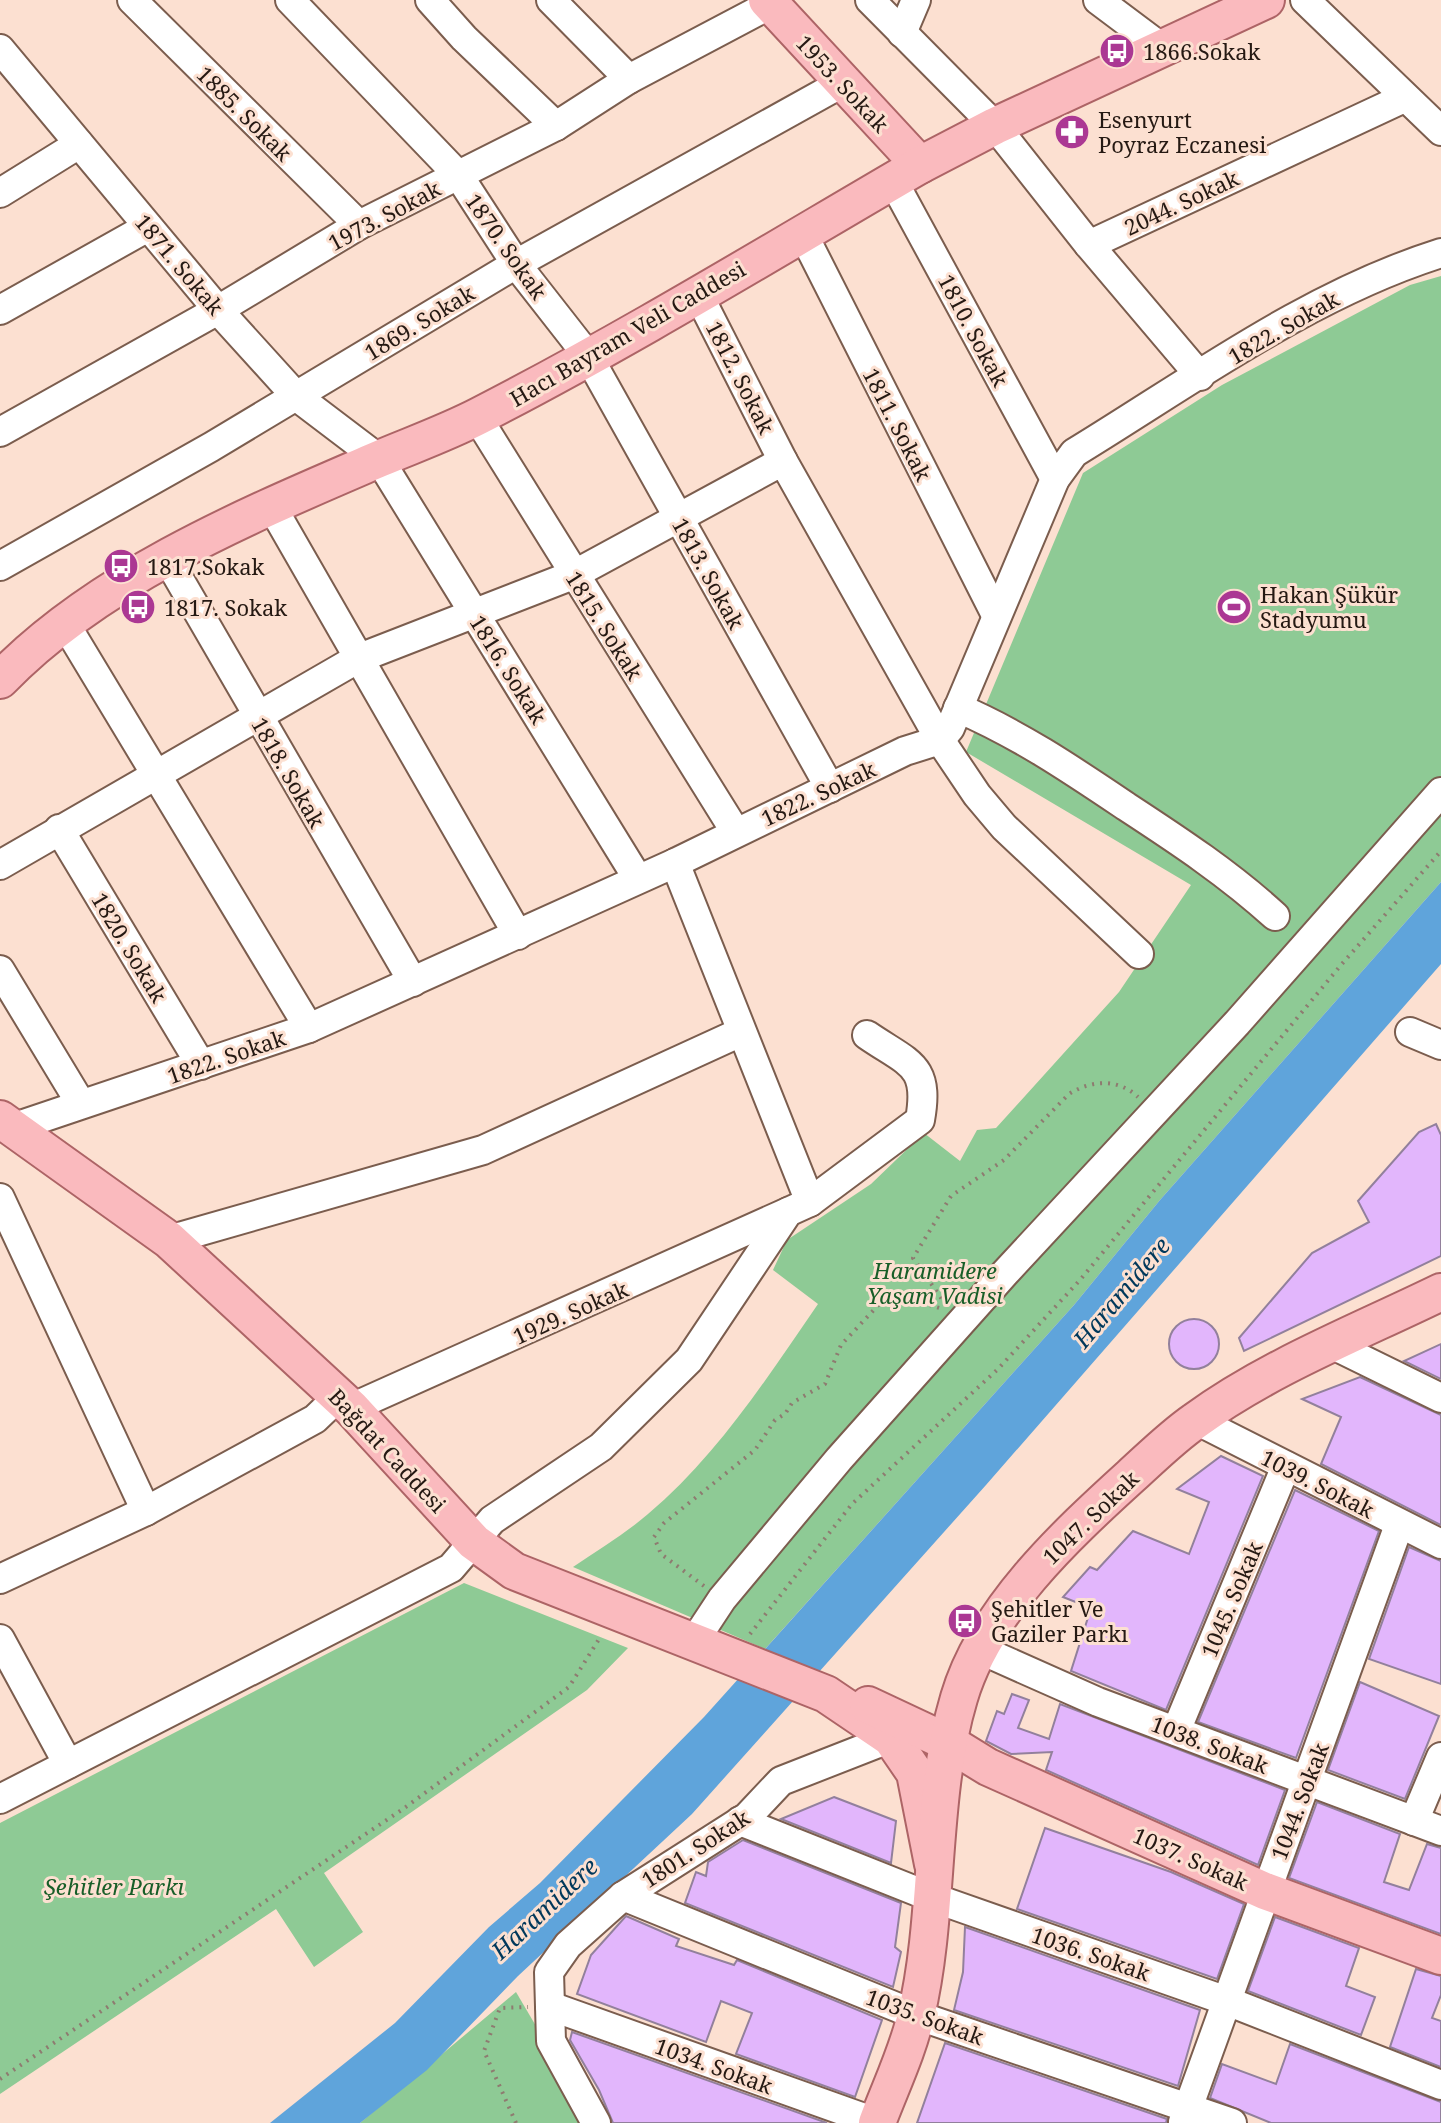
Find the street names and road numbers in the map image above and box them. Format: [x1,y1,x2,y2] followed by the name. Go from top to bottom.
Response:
[790,28,896,138] street label: 1953. Sokak
[191,59,299,167] street label: 1885. Sokak
[1119,162,1243,242] street label: 2044. Sokak
[323,173,446,257] street label: 1973. Sokak
[459,187,555,305] street label: 1870. Sokak
[129,207,231,321] street label: 1871. Sokak
[504,253,750,413] street label: Hacı Bayram Veli Caddesi
[932,269,1016,392] street label: 1810. Sokak
[358,277,480,367] street label: 1869. Sokak
[1222,283,1344,371] street label: 1822. Sokak
[700,315,782,439] street label: 1812. Sokak
[857,362,939,486] street label: 1811. Sokak
[666,512,752,634] street label: 1813. Sokak
[560,565,650,685] street label: 1815. Sokak
[464,609,554,729] street label: 1816. Sokak
[245,711,333,833] street label: 1818. Sokak
[756,753,880,833] street label: 1822. Sokak
[85,886,175,1008] street label: 1820. Sokak
[163,1022,289,1090] street label: 1822. Sokak
[508,1273,632,1351] street label: 1929. Sokak
[323,1381,453,1519] street label: Bağdat Caddesi
[1256,1442,1380,1524] street label: 1039. Sokak
[1035,1463,1145,1571] street label: 1047. Sokak
[1193,1536,1269,1662] street label: 1045. Sokak
[1147,1708,1273,1780] street label: 1038. Sokak
[1263,1738,1335,1864] street label: 1044. Sokak
[635,1802,755,1894] street label: 1801. Sokak
[1129,1819,1253,1897] street label: 1037. Sokak
[1028,1919,1154,1987] street label: 1036. Sokak
[862,1981,988,2051] street label: 1035. Sokak
[651,2030,777,2100] street label: 1034. Sokak

